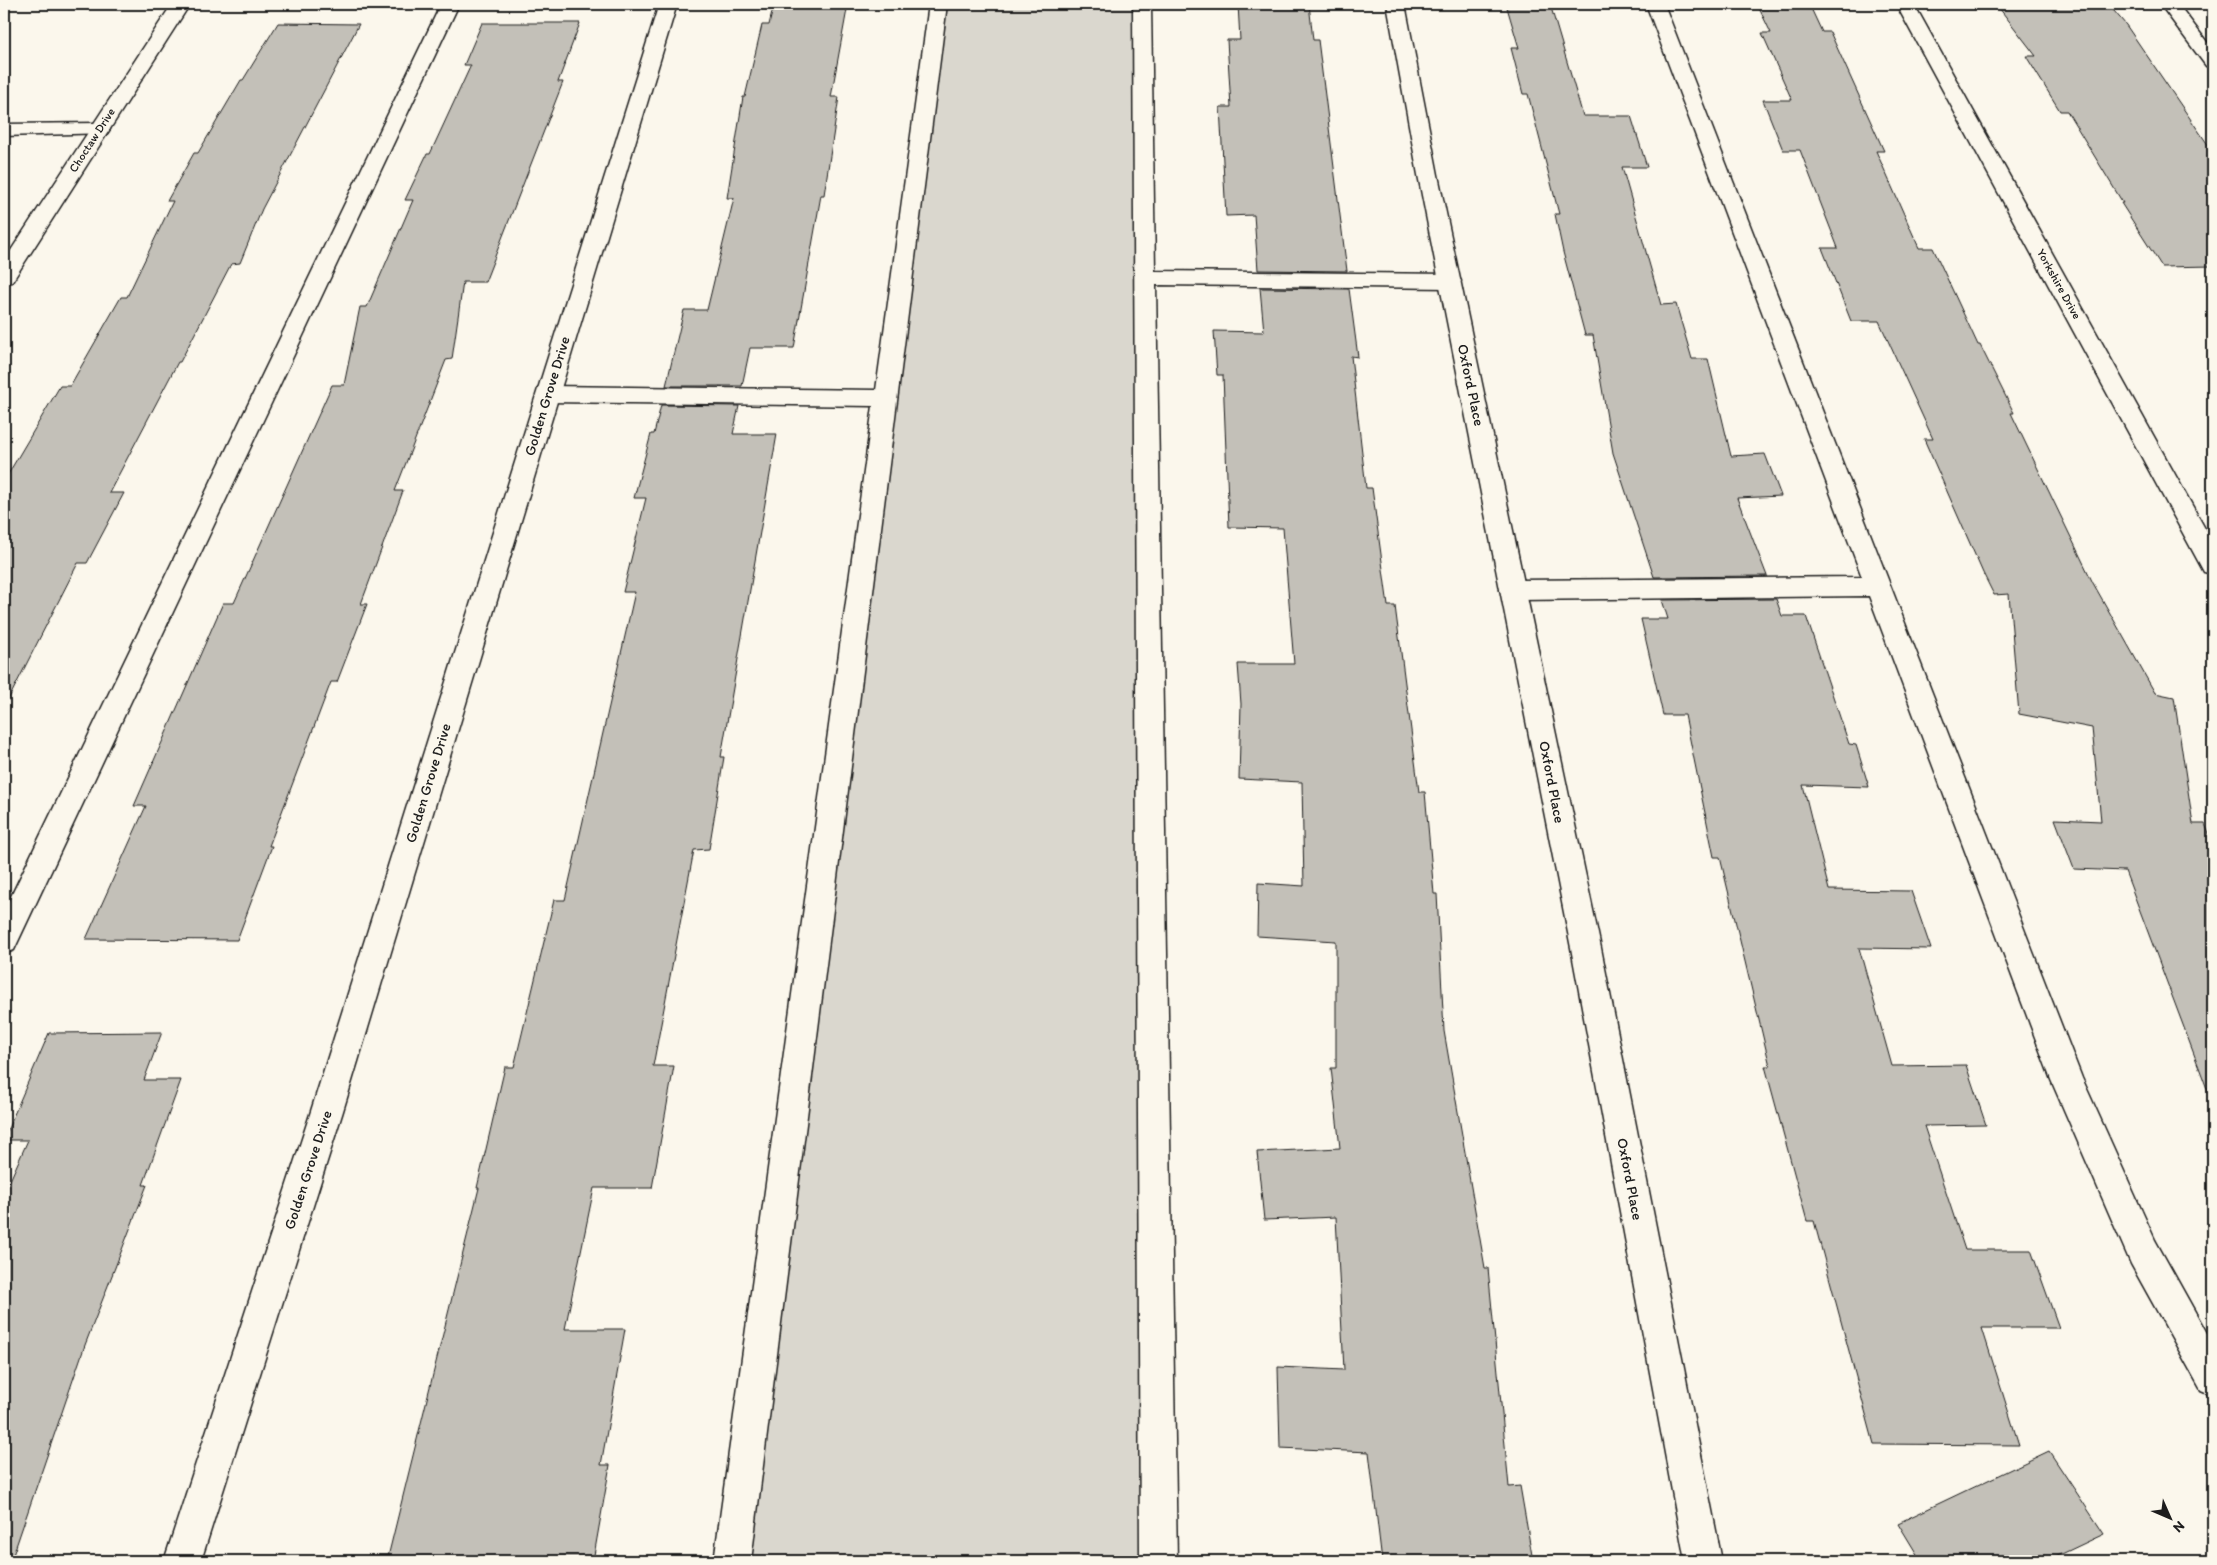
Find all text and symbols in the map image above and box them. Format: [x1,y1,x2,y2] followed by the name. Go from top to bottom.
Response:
[66,105,118,175] street label: Choctaw Drive
[2034,246,2084,322] street label: Yorkshire Drive
[520,334,574,458] street label: Golden Grove Drive
[1454,342,1488,428] street label: Oxford Place
[401,721,455,845] street label: Golden Grove Drive
[1535,739,1569,825] street label: Oxford Place
[280,1108,336,1232] street label: Golden Grove Drive
[1613,1136,1647,1222] street label: Oxford Place
[2144,1492,2194,1542] north arrow
[2169,1517,2188,1536] text: N

